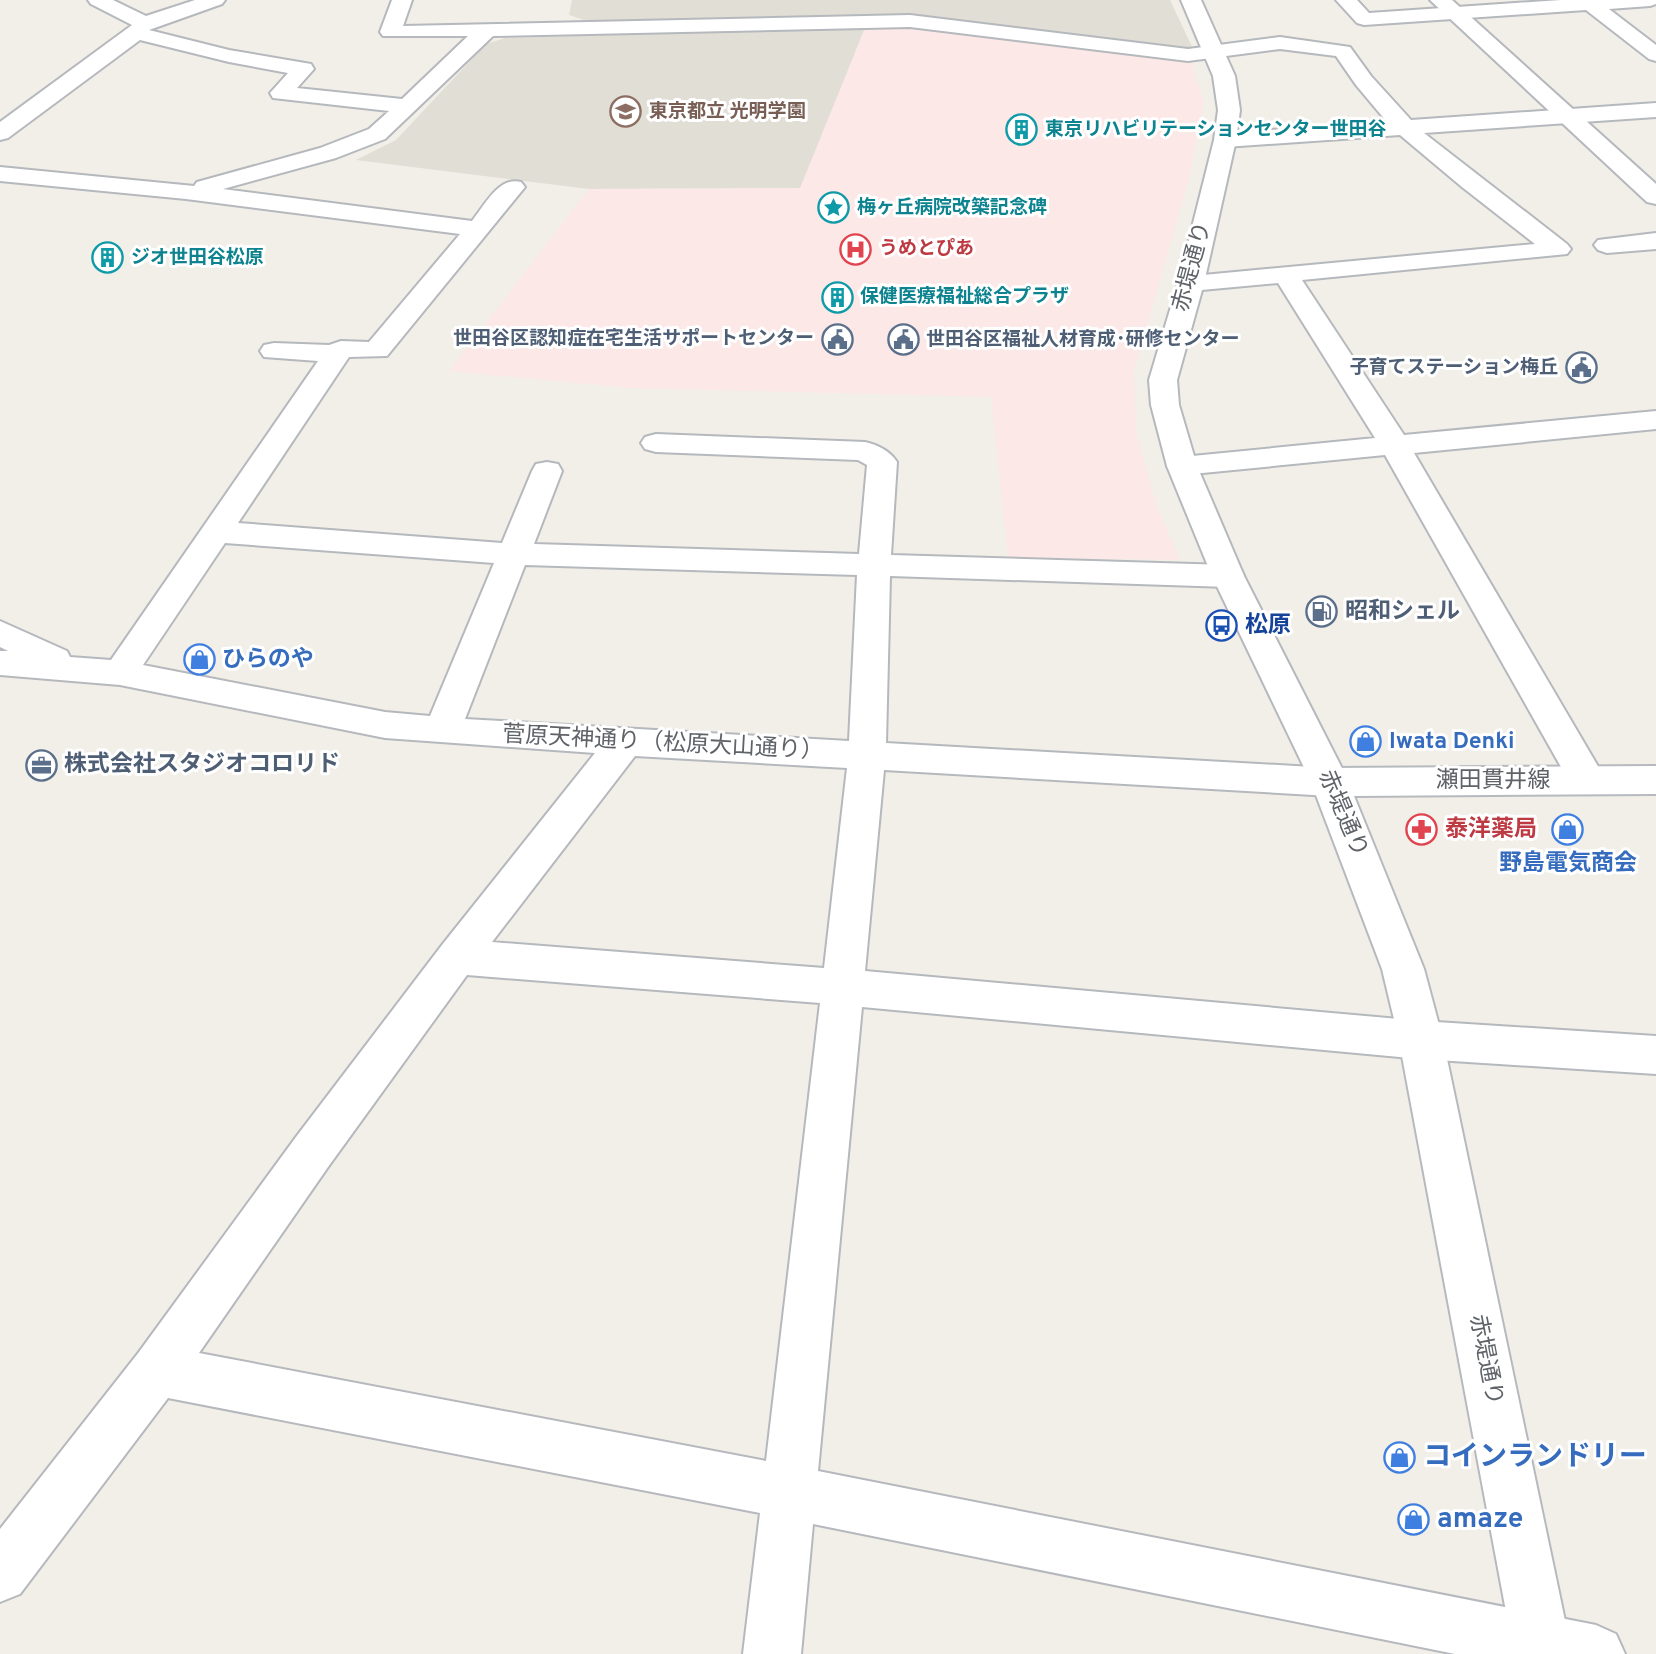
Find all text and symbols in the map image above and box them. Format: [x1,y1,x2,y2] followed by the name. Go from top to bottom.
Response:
[609,95,643,129] school or university icon: 東京都立 光明学園
[649,100,806,124] place label: 東京都立 光明学園
[1005,113,1039,147] building icon: 東京リハビリテーションセンター世田谷
[1045,118,1387,142] place label: 東京リハビリテーションセンター世田谷
[817,191,851,225] place icon: 梅ヶ丘病院改築記念碑
[857,196,1047,220] place label: 梅ヶ丘病院改築記念碑
[1167,219,1219,315] street label: 赤堤通り
[839,232,873,266] hospital icon: うめとぴあ
[879,237,974,261] place label: うめとぴあ
[91,241,125,275] building icon: ジオ世田谷松原
[131,246,264,270] place label: ジオ世田谷松原
[820,280,854,314] building icon: 保健医療福祉総合プラザ
[860,285,1069,309] place label: 保健医療福祉総合プラザ
[820,322,854,356] public building icon: 世田谷区認知症在宅生活サポートセンター
[886,323,920,357] public building icon: 世田谷区福祉人材育成･研修センター
[453,327,814,351] place label: 世田谷区認知症在宅生活サポートセンター
[926,328,1240,352] place label: 世田谷区福祉人材育成･研修センター
[1564,351,1598,385] public building icon: 子育てステーション梅丘
[1349,356,1558,380] place label: 子育てステーション梅丘
[1305,595,1339,629] fuel station icon: 昭和シェル
[1345,598,1460,627] place label: 昭和シェル
[1205,609,1239,643] bus stop icon: 松原
[1245,612,1291,641] place label: 松原
[182,643,216,677] shop icon: ひらのや
[222,646,314,675] place label: ひらのや
[501,721,825,767] street label: 菅原天神通り（松原大山通り）
[1349,725,1383,759] shop icon: Iwata Denki
[1389,728,1515,757] place label: Iwata Denki
[24,748,58,782] office icon: 株式会社スタジオコロリド
[64,751,340,780] place label: 株式会社スタジオコロリド
[1311,766,1373,862] street label: 赤堤通り
[1436,767,1551,796] street label: 瀬田貫井線
[1405,813,1439,847] pharmacy icon: 泰洋薬局
[1551,813,1585,847] shop icon: 野島電気商会
[1445,816,1537,845] place label: 泰洋薬局
[1499,850,1637,879] place label: 野島電気商会
[1462,1312,1508,1408] street label: 赤堤通り
[1423,1440,1647,1476] place label: コインランドリー
[1383,1441,1417,1475] shop icon: コインランドリー
[1437,1502,1523,1538] place label: amaze
[1397,1503,1431,1537] shop icon: amaze

